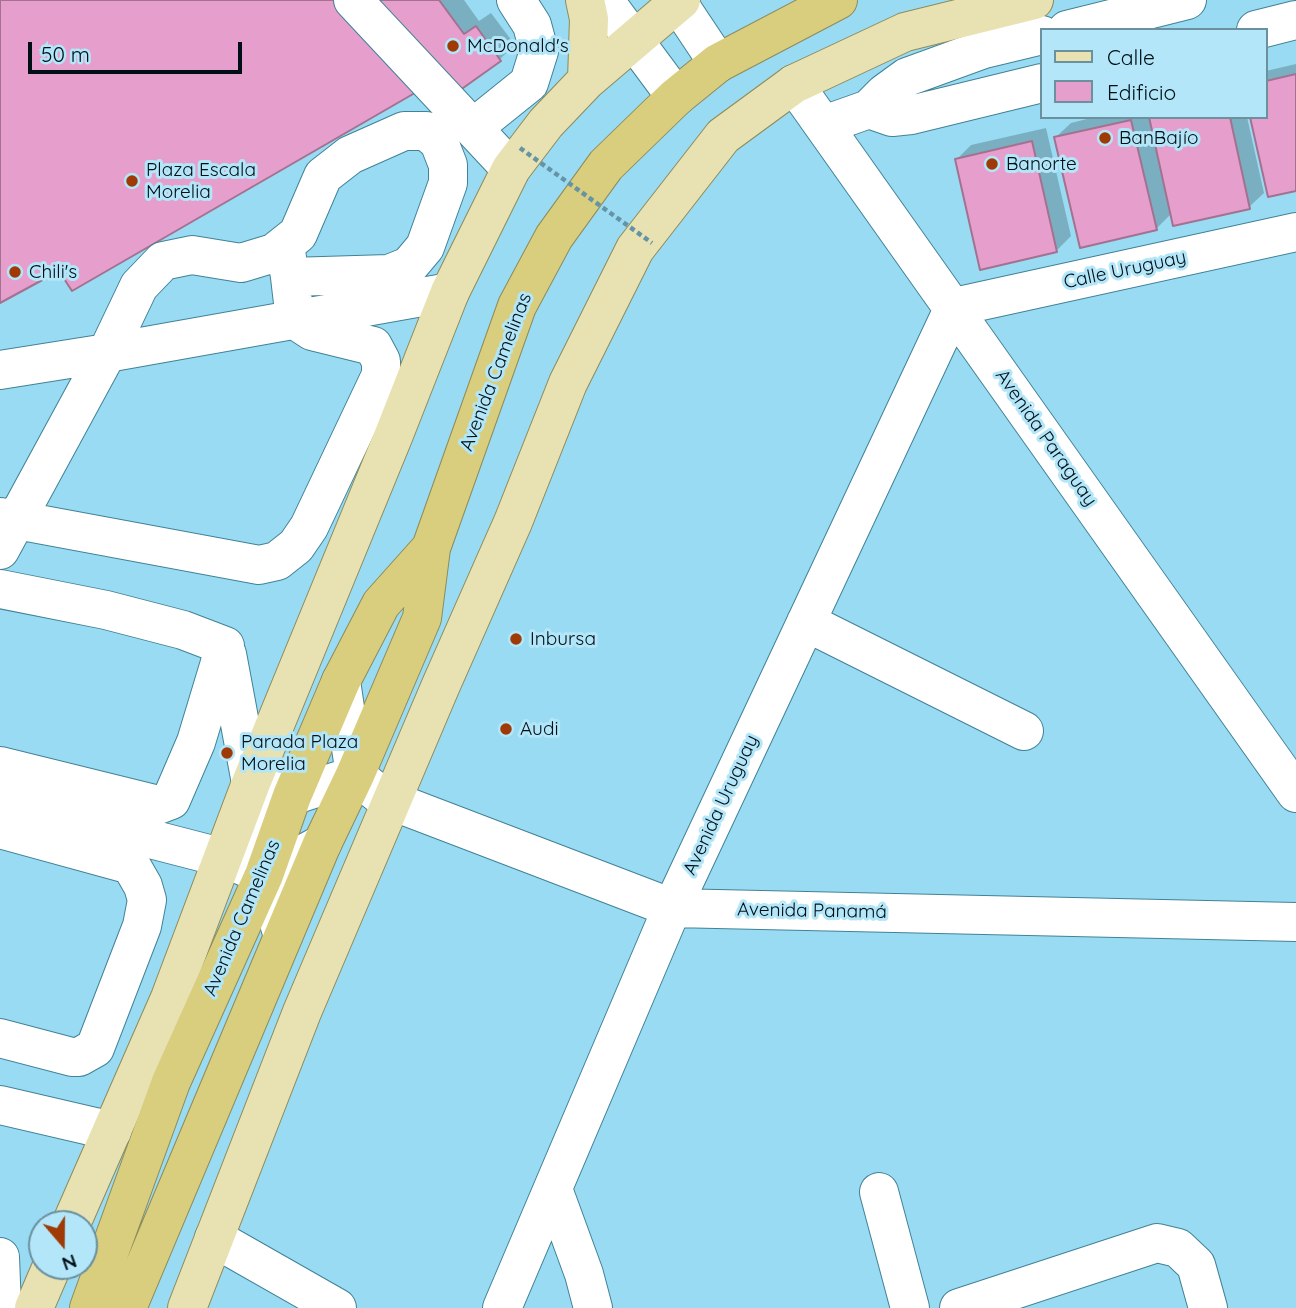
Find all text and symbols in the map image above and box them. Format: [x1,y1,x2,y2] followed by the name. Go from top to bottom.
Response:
[32,28,245,72] scale bar
[1040,28,1268,119] legend
[467,35,569,57] place label: McDonald's
[445,38,461,54] marker: McDonald's
[41,41,90,67] text: 50 m
[1107,44,1155,70] text: Calle
[1107,79,1176,105] text: Edificio
[1119,127,1198,149] place label: BanBajío
[1097,130,1113,146] marker: BanBajío
[1006,153,1077,175] place label: Banorte
[984,156,1000,172] marker: Banorte
[146,159,256,203] place label: Plaza Escala Morelia
[124,173,140,189] marker: Plaza Escala Morelia
[1062,246,1188,294] street label: Calle Uruguay
[29,261,77,283] place label: Chili's
[7,264,23,280] marker: Chili's
[455,290,537,454] street label: Avenida Camelinas
[990,365,1102,511] street label: Avenida Paraguay
[530,628,596,650] place label: Inbursa
[508,631,524,647] marker: Inbursa
[520,718,558,740] place label: Audi
[498,721,514,737] marker: Audi
[241,731,358,775] place label: Parada Plaza Morelia
[679,731,763,879] street label: Avenida Uruguay
[219,745,235,761] marker: Parada Plaza Morelia
[199,836,285,1000] street label: Avenida Camelinas
[737,898,887,924] street label: Avenida Panamá
[28,1210,98,1280] north arrow
[59,1249,80,1277] text: N

